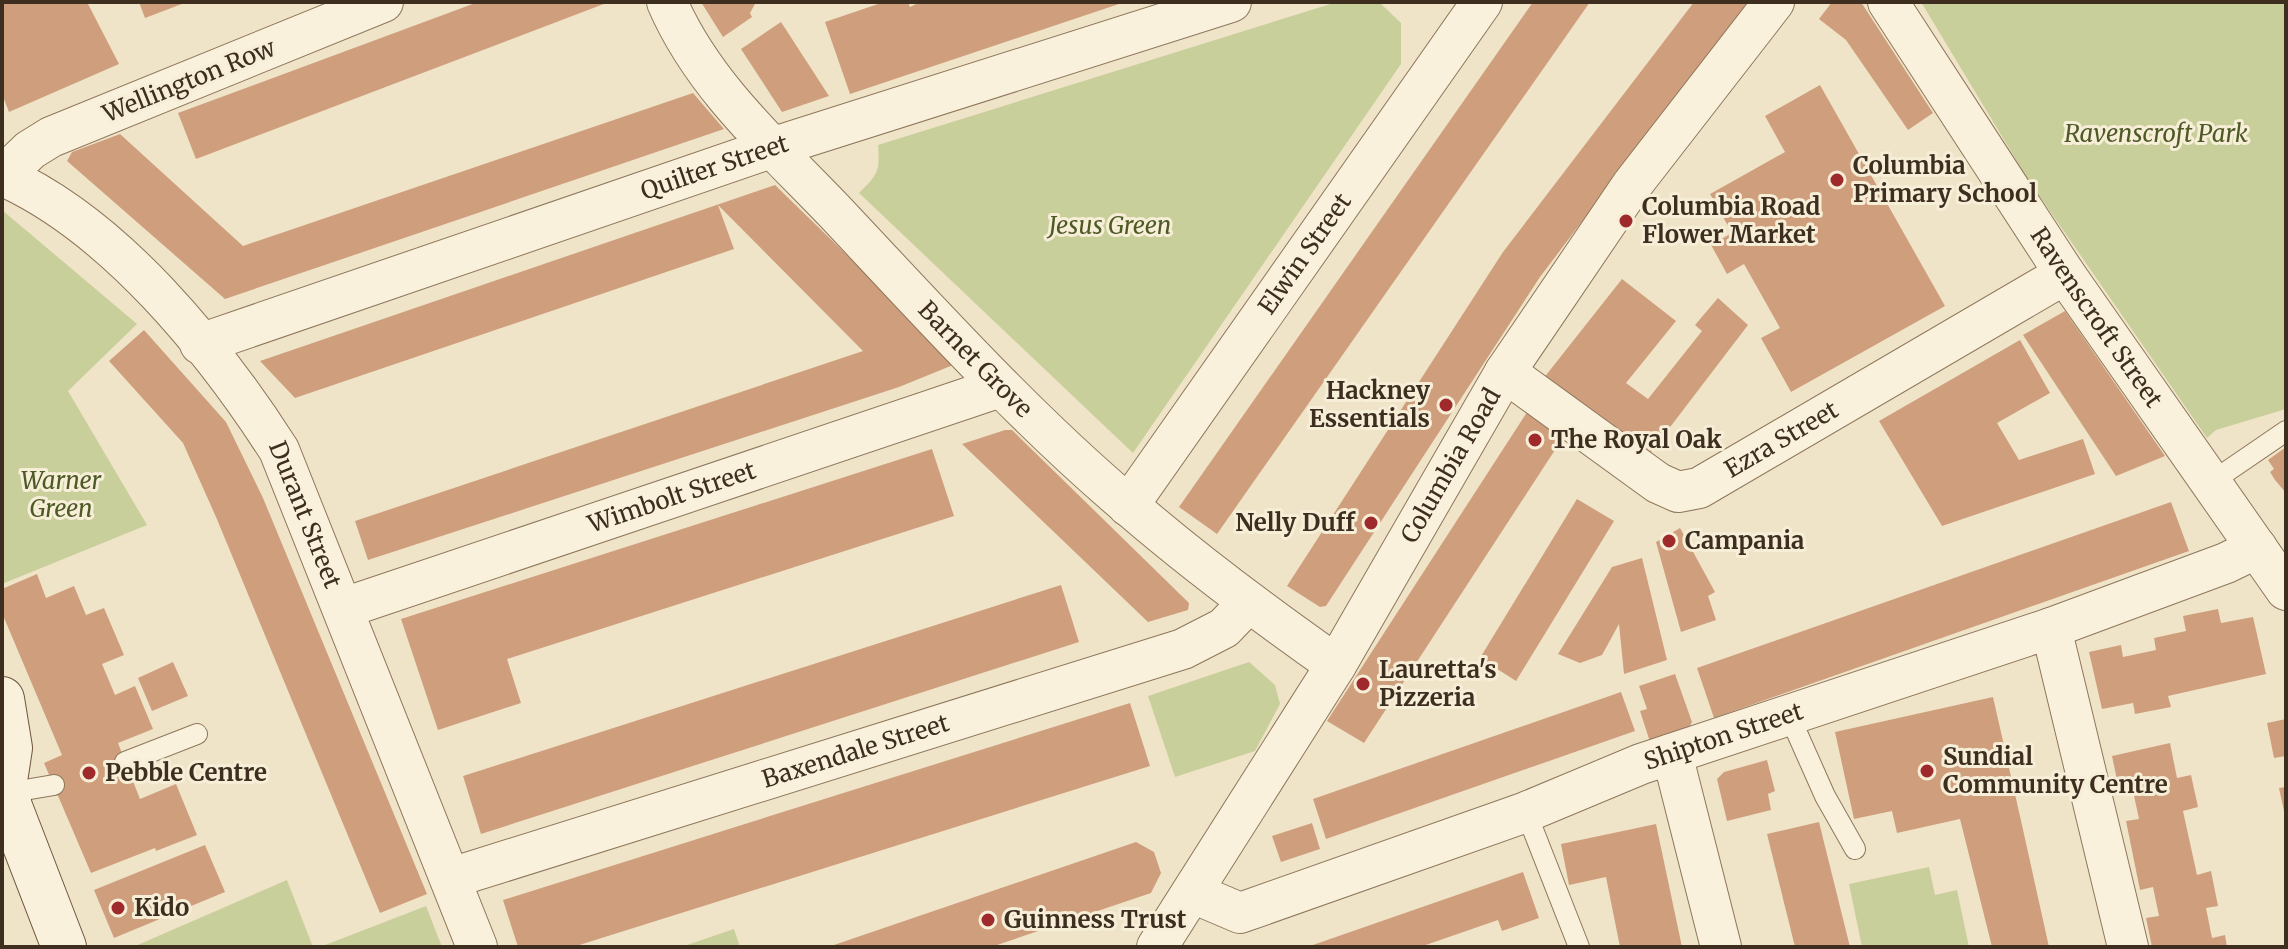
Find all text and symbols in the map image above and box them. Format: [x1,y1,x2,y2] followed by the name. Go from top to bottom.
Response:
[97,32,280,130] street label: Wellington Row
[2064,118,2248,149] park label: Ravenscroft Park
[636,127,793,207] street label: Quilter Street
[1853,150,2037,209] place label: Columbia Primary School
[1828,171,1846,189] marker: Columbia Primary School
[1251,186,1358,320] street label: Elwin Street
[1642,191,1821,250] place label: Columbia Road Flower Market
[1046,210,1171,241] park label: Jesus Green
[1617,212,1635,230] marker: Columbia Road Flower Market
[2024,221,2170,414] street label: Ravenscroft Street
[912,294,1039,424] street label: Barnet Grove
[1309,375,1431,434] place label: Hackney Essentials
[1394,382,1507,549] street label: Columbia Road
[1719,394,1844,485] street label: Ezra Street
[1437,396,1455,414] marker: Hackney Essentials
[1551,424,1722,455] place label: The Royal Oak
[1526,431,1544,449] marker: The Royal Oak
[262,436,349,593] street label: Durant Street
[583,454,760,540] street label: Wimbolt Street
[21,465,103,524] park label: Warner Green
[1235,507,1356,538] place label: Nelly Duff
[1362,514,1380,532] marker: Nelly Duff
[1685,525,1804,556] place label: Campania
[1660,532,1678,550] marker: Campania
[1379,654,1497,713] place label: Lauretta's Pizzeria
[1354,675,1372,693] marker: Lauretta's Pizzeria
[1640,695,1807,777] street label: Shipton Street
[758,707,953,795] street label: Baxendale Street
[1943,741,2168,800] place label: Sundial Community Centre
[105,757,267,788] place label: Pebble Centre
[1918,762,1936,780] marker: Sundial Community Centre
[80,764,98,782] marker: Pebble Centre
[134,892,189,923] place label: Kido
[109,899,127,917] marker: Kido
[1004,904,1187,935] place label: Guinness Trust
[979,911,997,929] marker: Guinness Trust

